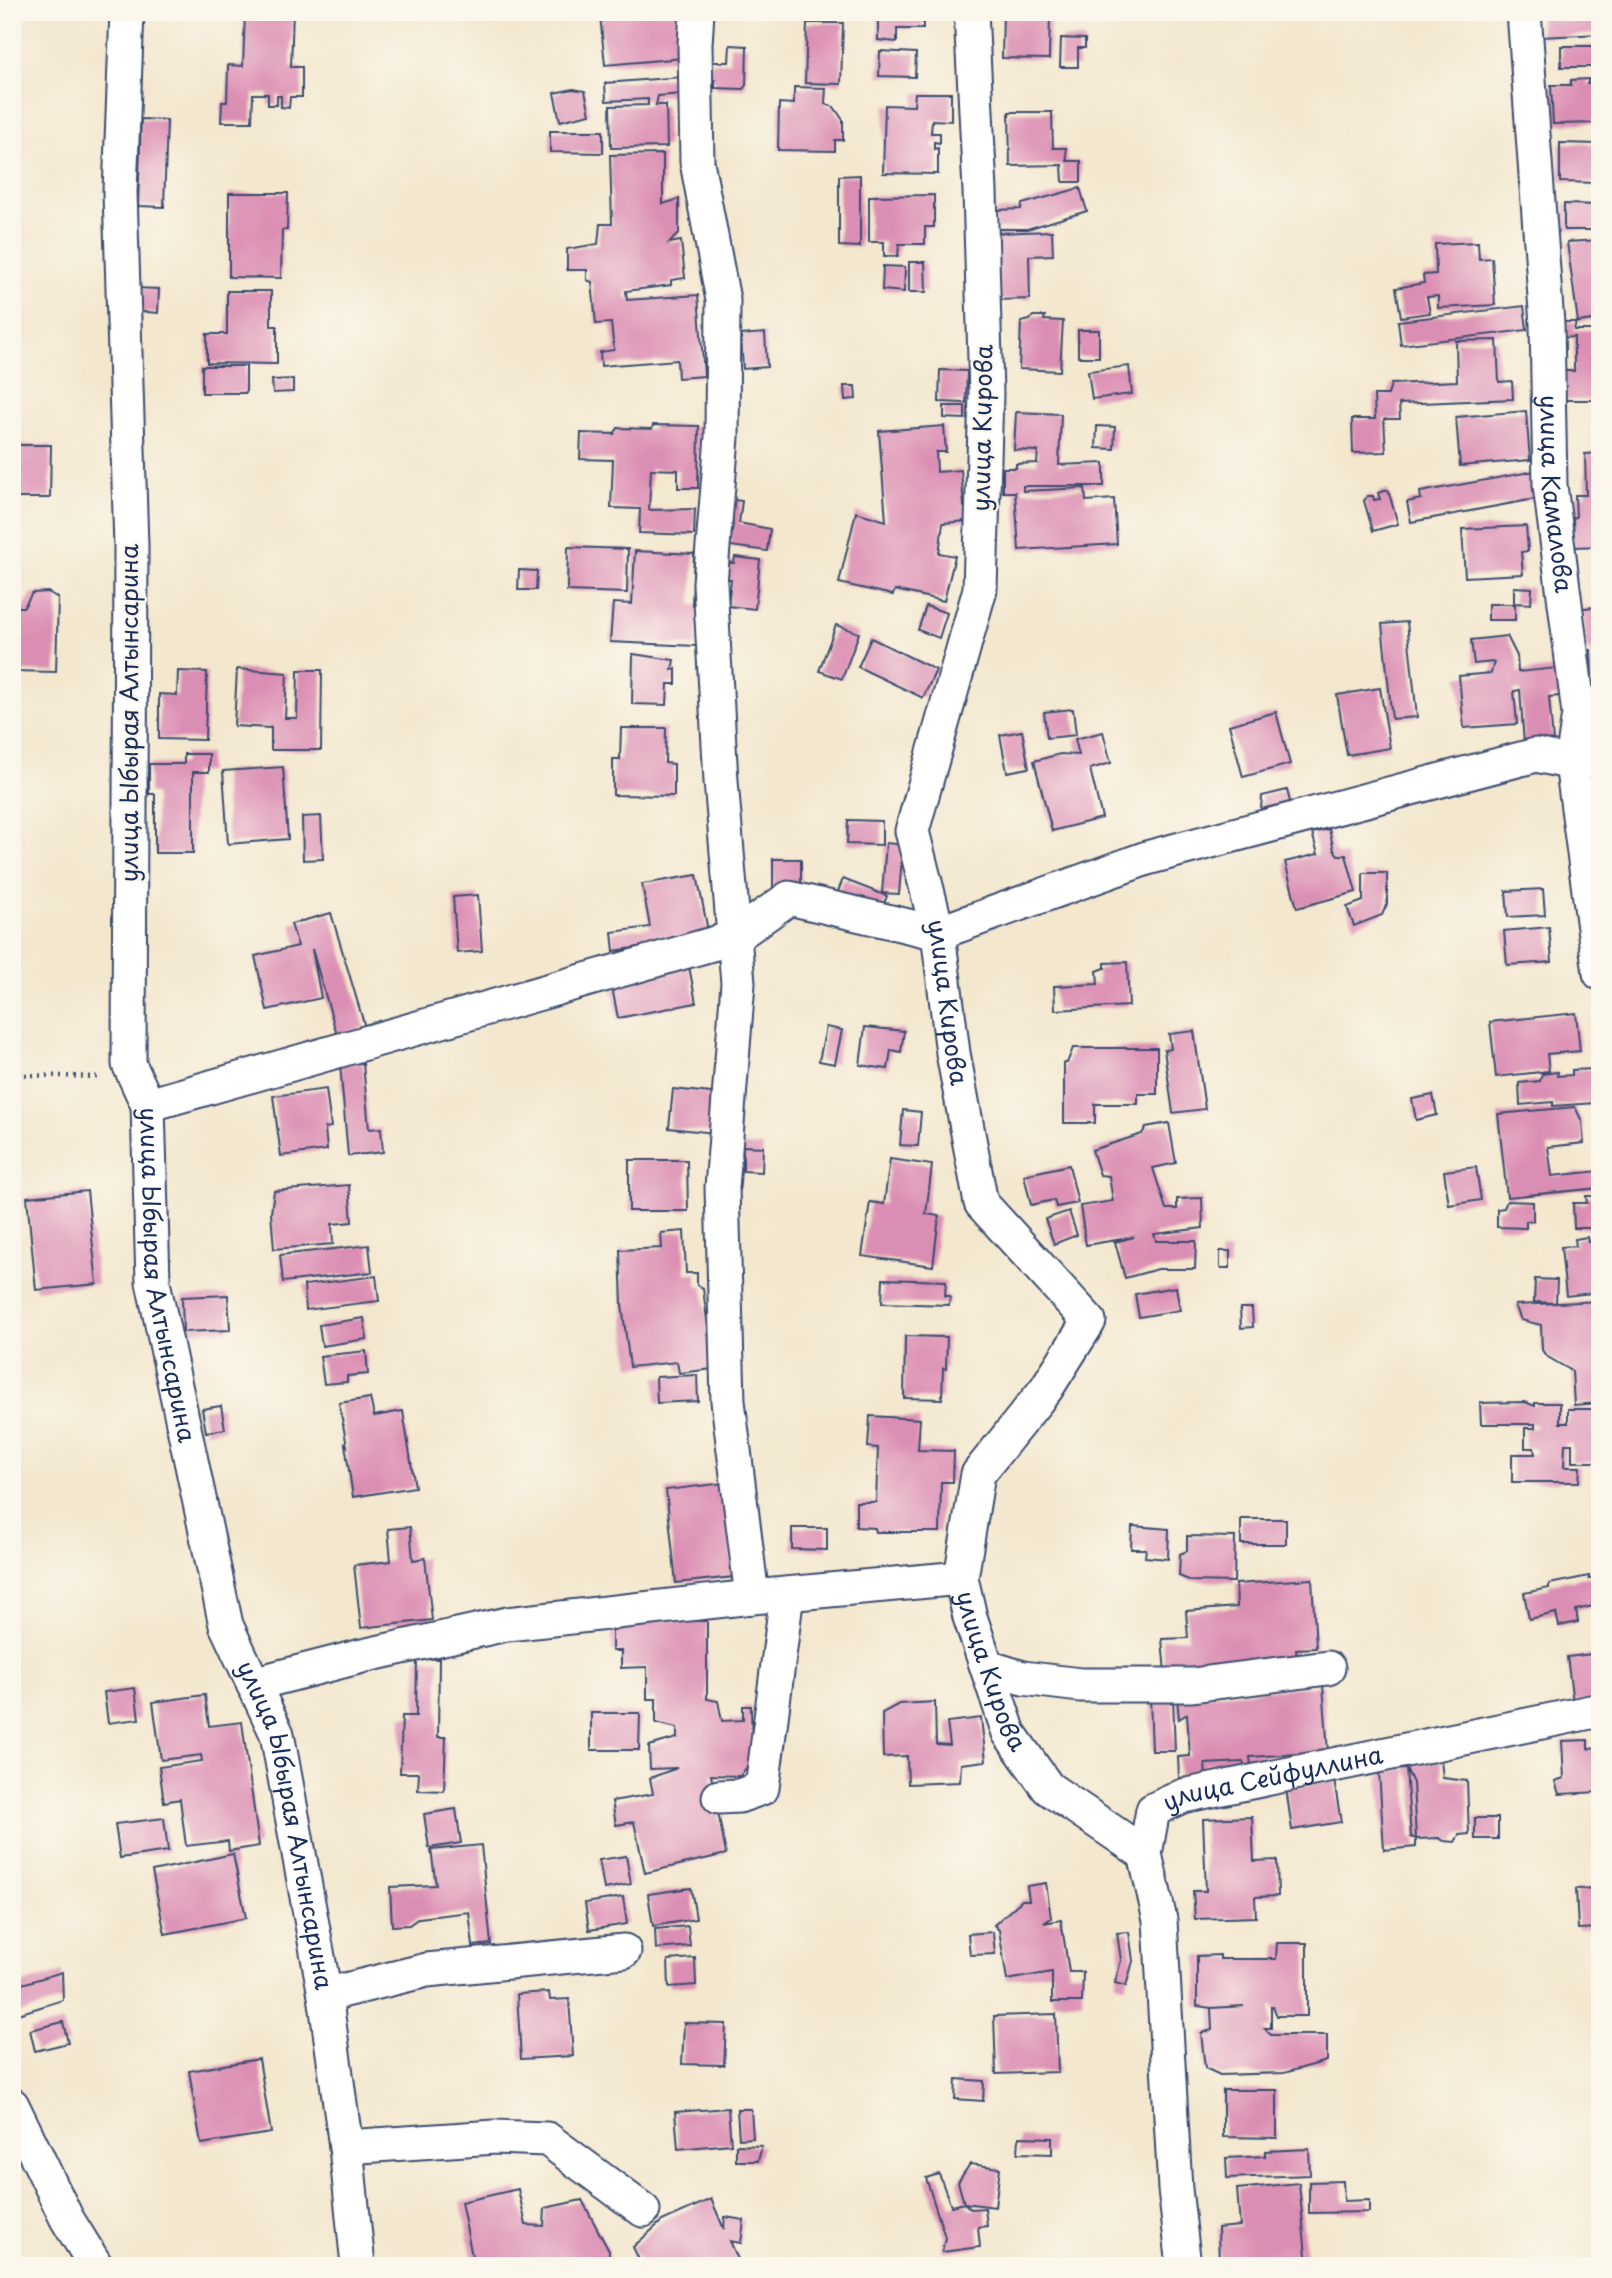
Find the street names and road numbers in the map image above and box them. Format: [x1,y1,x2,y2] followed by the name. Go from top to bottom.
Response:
[962,344,1000,512] street label: улица Кирова
[1532,394,1583,595] street label: улица Камалова
[110,544,146,882] street label: улица Ыбырая Алтынсарина
[919,915,979,1088] street label: улица Кирова
[132,1107,207,1445] street label: улица Ыбырая Алтынсарина
[949,1587,1036,1758] street label: улица Кирова
[229,1654,344,1992] street label: улица Ыбырая Алтынсарина
[1156,1735,1386,1819] street label: улица Сейфуллина

